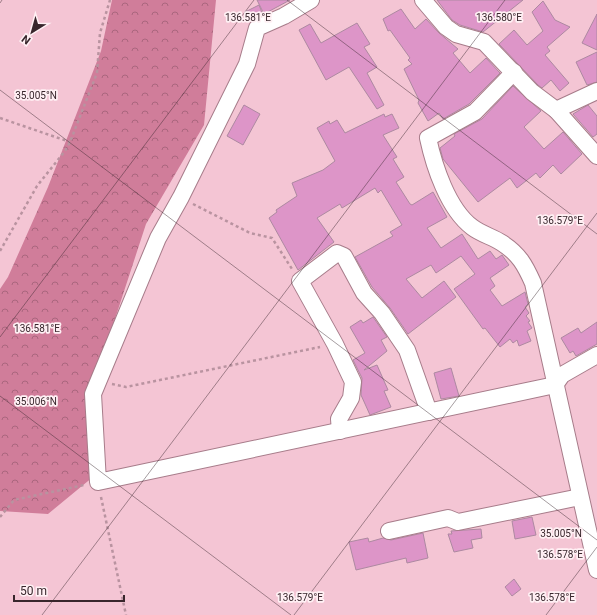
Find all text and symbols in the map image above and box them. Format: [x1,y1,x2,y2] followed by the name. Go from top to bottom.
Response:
[12,12,52,52] north arrow
[225,12,271,23] text: 136.581°E
[476,12,522,23] text: 136.580°E
[19,32,33,47] text: N
[15,90,57,101] text: 35.005°N
[537,215,583,226] text: 136.579°E
[14,323,60,334] text: 136.581°E
[15,396,57,407] text: 35.006°N
[540,528,582,539] text: 35.005°N
[537,549,583,560] text: 136.578°E
[14,577,124,603] scale bar
[20,584,47,598] text: 50 m
[277,592,323,603] text: 136.579°E
[529,592,575,603] text: 136.578°E

